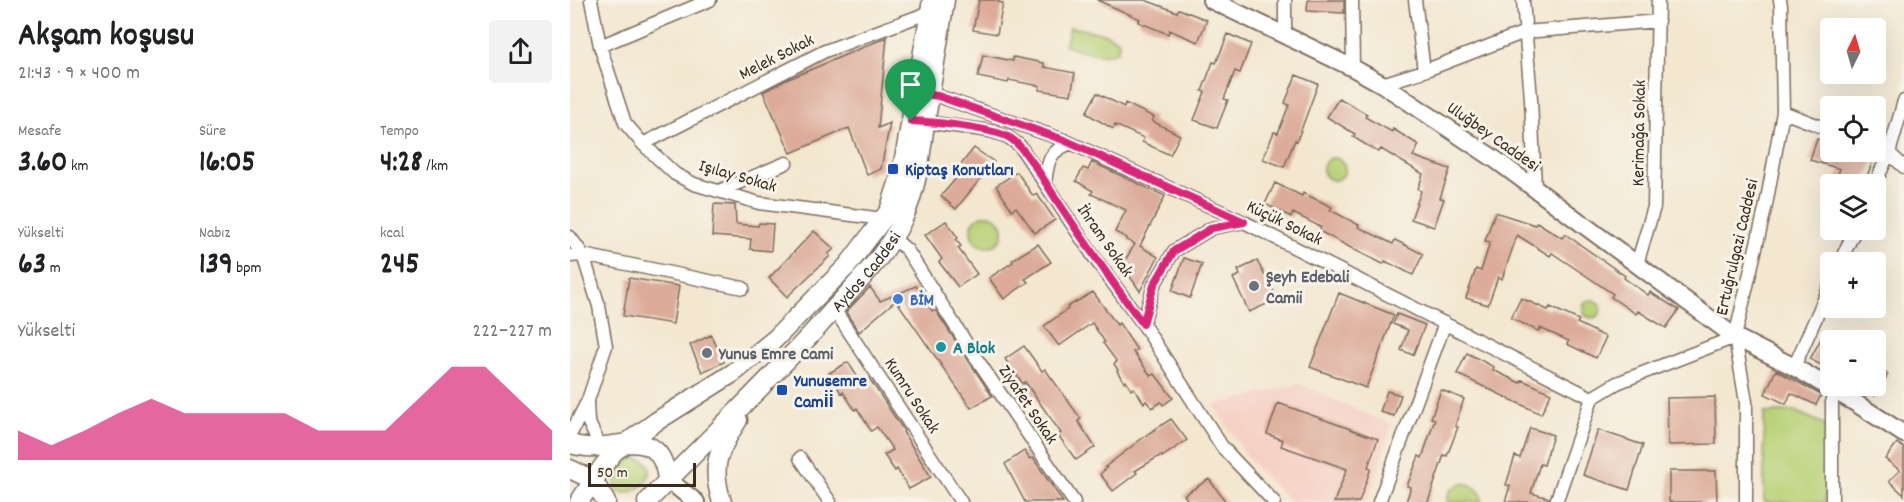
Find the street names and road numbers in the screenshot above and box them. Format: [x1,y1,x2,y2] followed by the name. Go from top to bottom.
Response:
[735,29,819,88] street label: Melek Sokak
[1627,80,1654,187] street label: Kerimağa Sokak
[1441,97,1544,179] street label: Uluğbey Caddesi
[695,154,779,200] street label: Işılay Sokak
[1711,177,1766,318] street label: Ertuğrulgazi Caddesi
[1242,195,1326,253] street label: Küçük Sokak
[1070,200,1138,283] street label: İhram Sokak
[827,228,909,319] street label: Aydos Caddesi
[877,353,945,439] street label: Kumru Sokak
[991,361,1063,450] street label: Ziyafet Sokak

